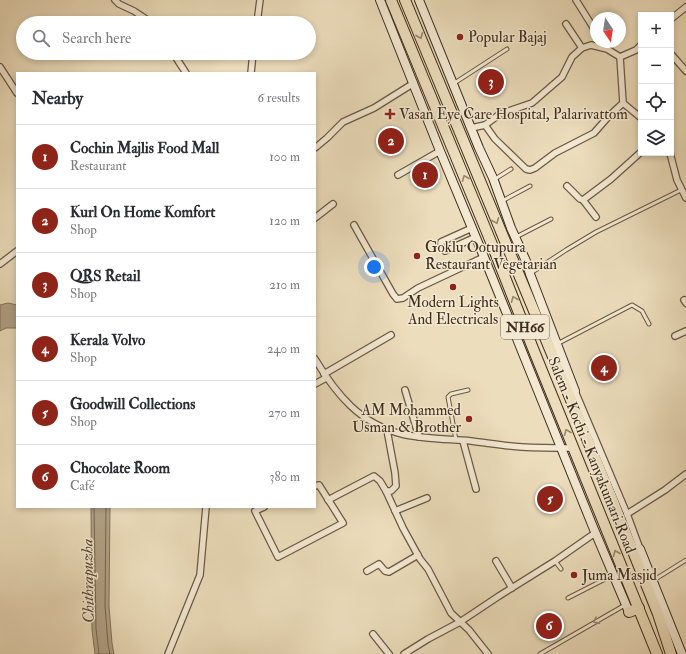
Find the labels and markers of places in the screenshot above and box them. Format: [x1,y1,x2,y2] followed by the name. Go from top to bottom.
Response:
[468,28,547,48] place label: Popular Bajaj
[455,32,465,42] marker: Popular Bajaj
[478,67,504,97] pin: 3
[399,105,628,125] place label: Vasan Eye Care Hospital, Palarivattom
[384,108,396,120] marker: Vasan Eye Care Hospital, Palarivattom
[378,126,404,156] pin: 2
[412,160,438,190] pin: 1
[425,238,557,274] place label: Goklu Ootupura Restaurant Vegetarian
[412,251,422,261] marker: Goklu Ootupura Restaurant Vegetarian
[448,282,458,292] marker: Modern Lights And Electricals
[407,293,499,329] place label: Modern Lights And Electricals
[591,353,617,383] pin: 4
[352,401,462,437] place label: AM Mohammed Usman & Brother
[464,414,474,424] marker: AM Mohammed Usman & Brother
[537,484,563,514] pin: 5
[581,566,658,586] place label: Juma Masjid
[569,570,579,580] marker: Juma Masjid
[536,611,562,641] pin: 6

